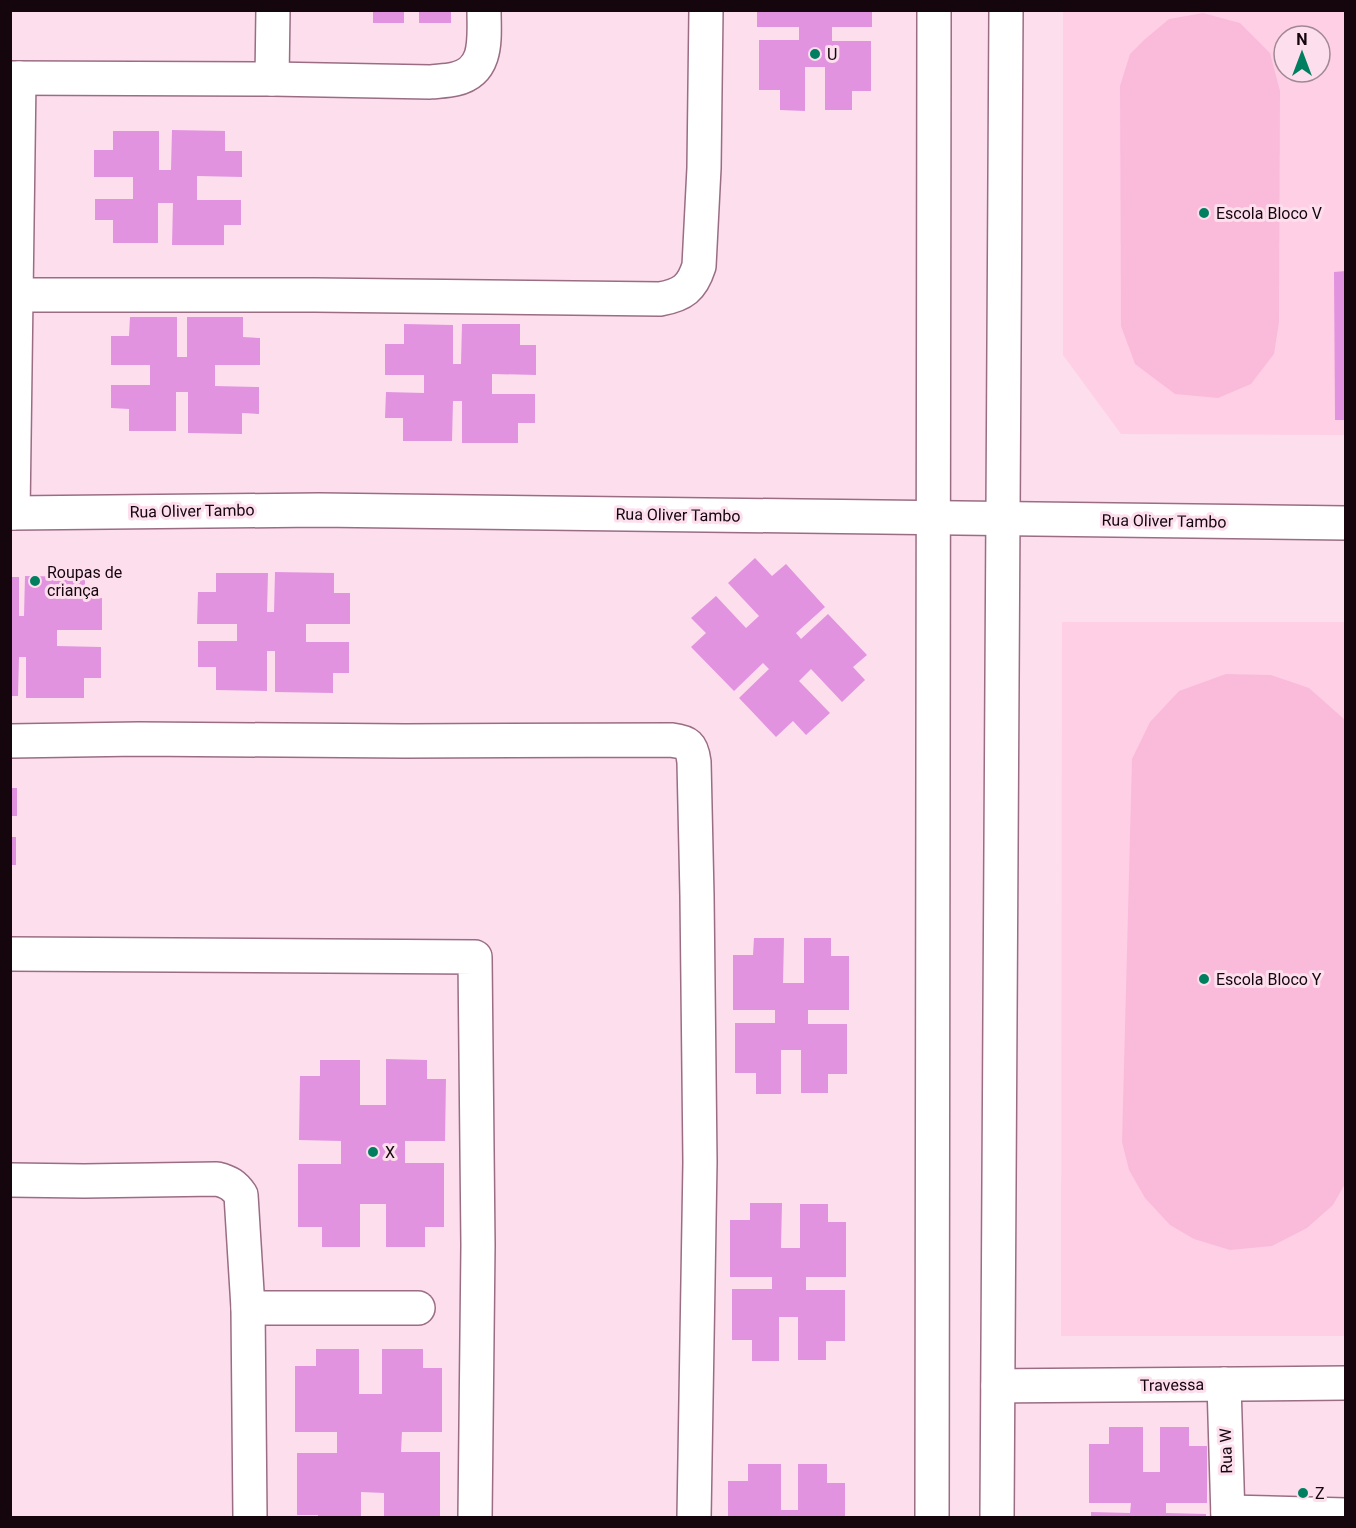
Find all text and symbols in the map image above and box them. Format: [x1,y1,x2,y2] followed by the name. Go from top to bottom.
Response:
[1272,24,1332,84] north arrow
[1296,30,1308,49] text: N
[827,45,837,64] place label: U
[808,47,822,61] marker: U
[1216,204,1322,223] place label: Escola Bloco V
[1197,206,1211,220] marker: Escola Bloco V
[129,500,255,522] street label: Rua Oliver Tambo
[615,504,741,526] street label: Rua Oliver Tambo
[1101,510,1227,532] street label: Rua Oliver Tambo
[47,563,122,600] place label: Roupas de criança
[28,574,42,588] marker: Roupas de criança
[1216,970,1322,989] place label: Escola Bloco Y
[1197,972,1211,986] marker: Escola Bloco Y
[385,1143,395,1162] place label: X
[366,1145,380,1159] marker: X
[1140,1375,1204,1395] street label: Travessa
[1216,1428,1236,1474] street label: Rua W
[1315,1484,1325,1503] place label: Z
[1296,1486,1310,1500] marker: Z

